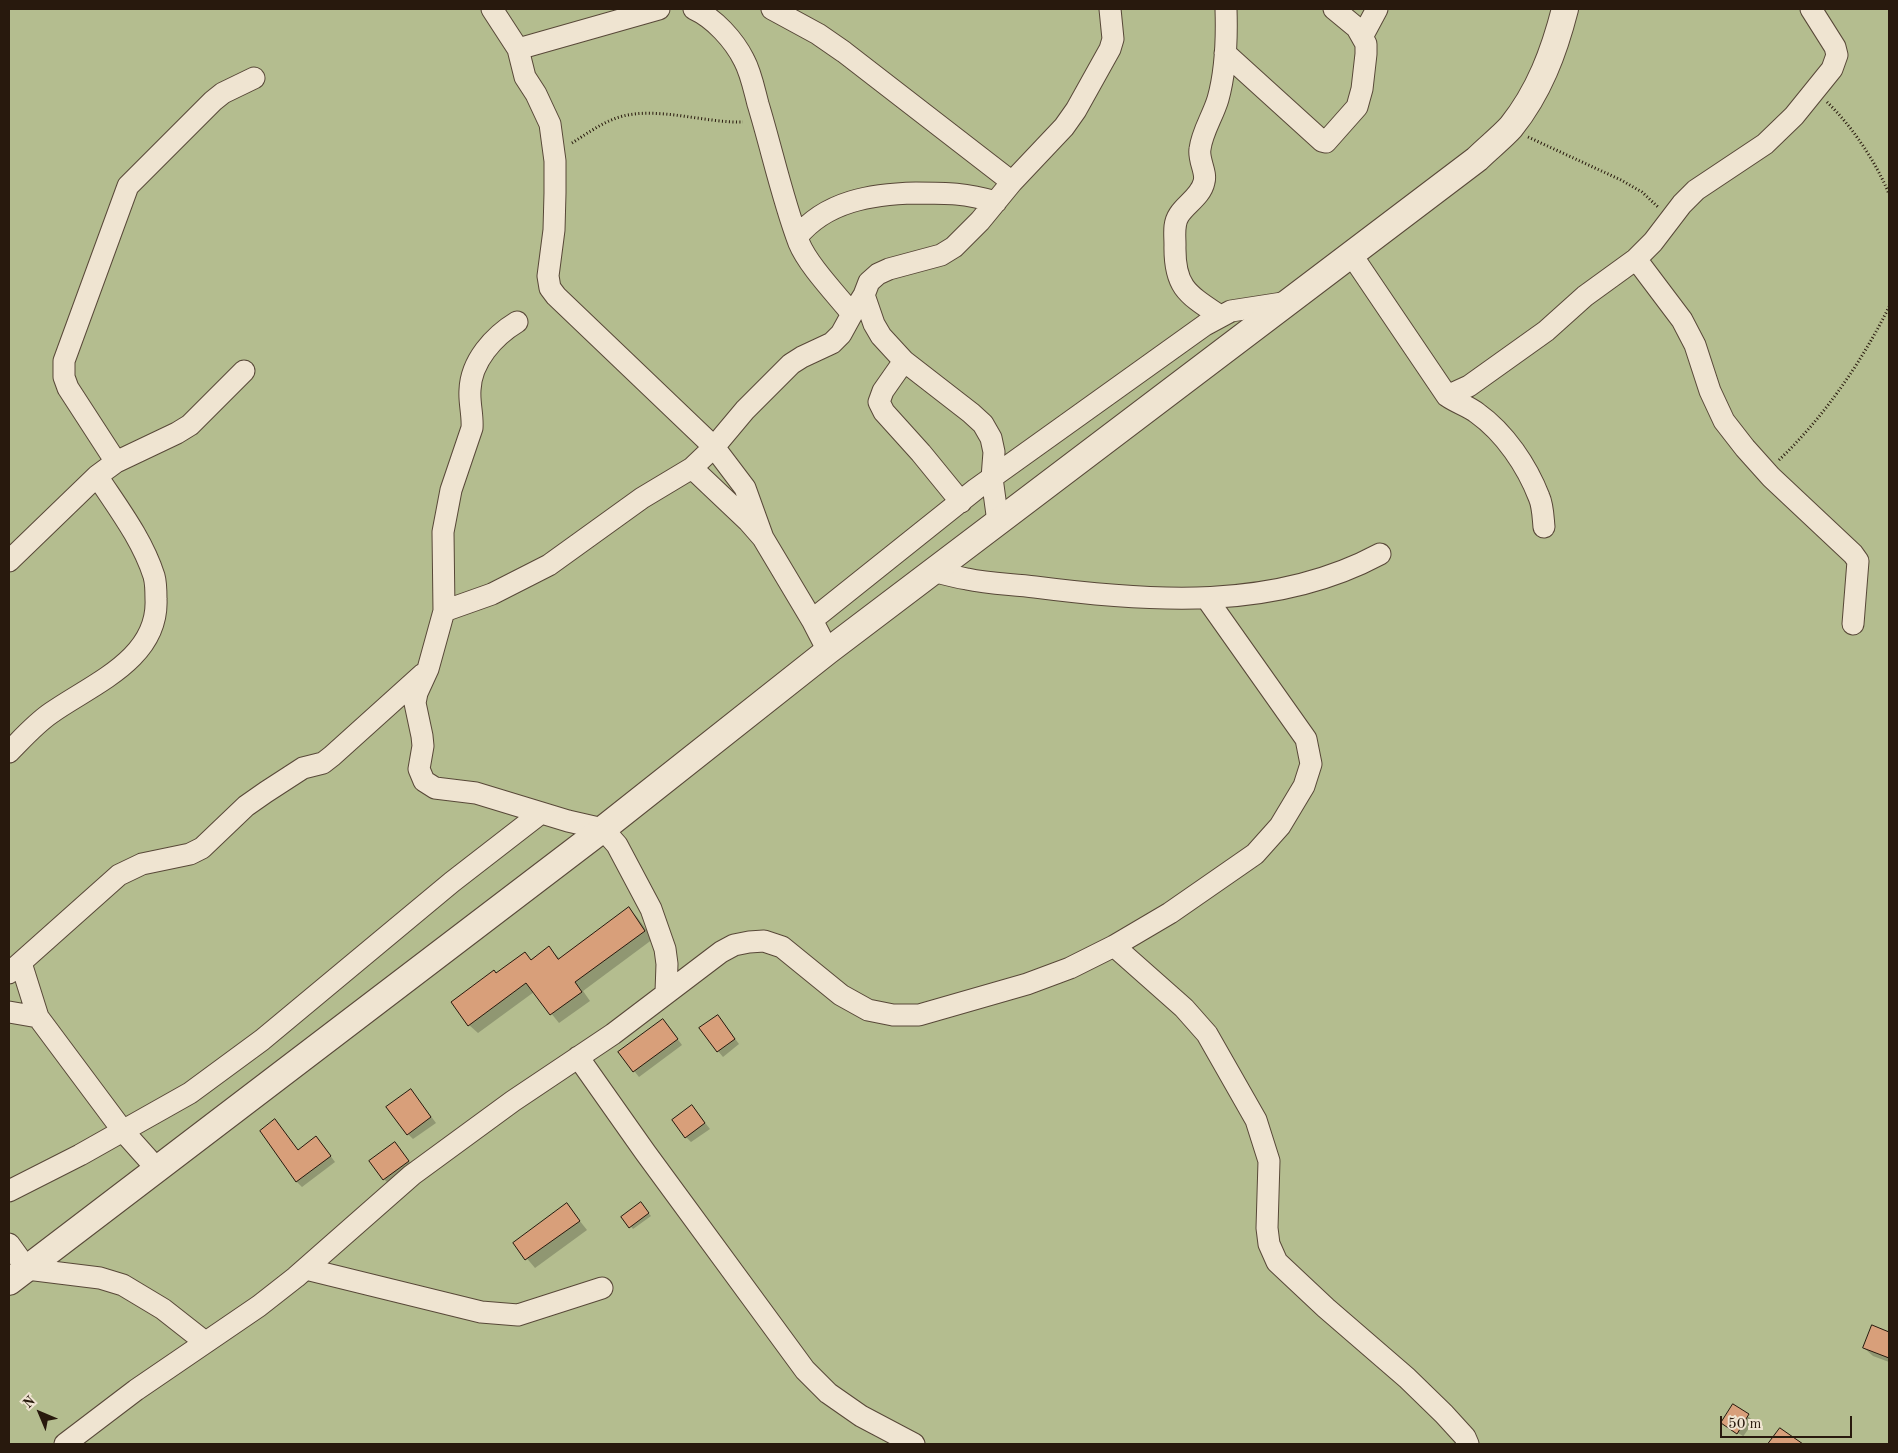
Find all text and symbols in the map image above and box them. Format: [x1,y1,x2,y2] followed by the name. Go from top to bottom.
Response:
[15,1388,65,1438] north arrow
[21,1394,38,1411] text: N
[1723,1406,1856,1438] scale bar
[1728,1417,1762,1432] text: 50 m

